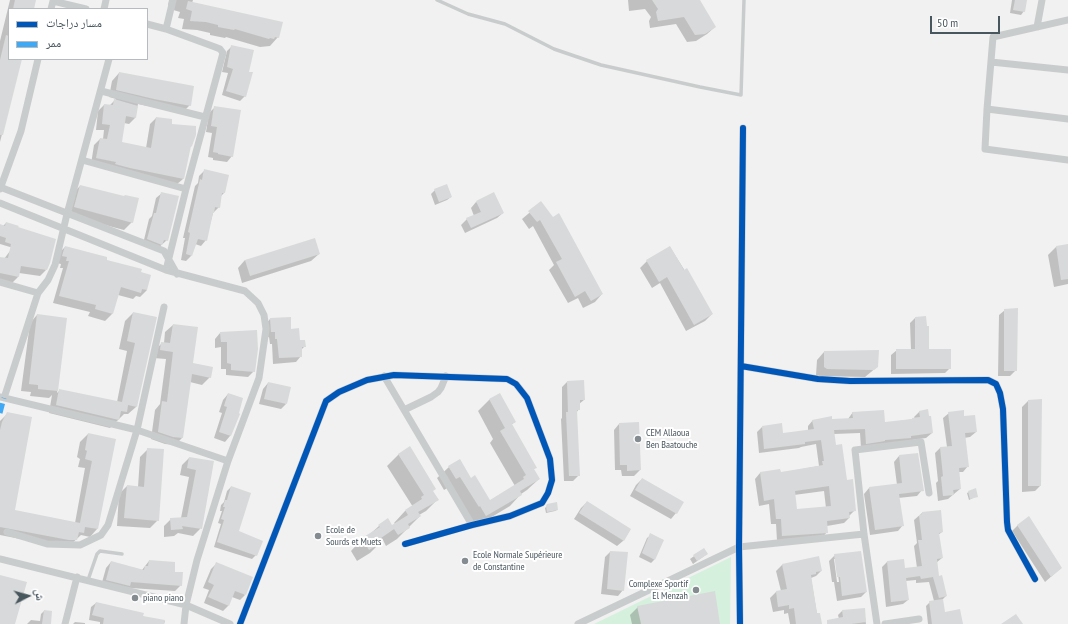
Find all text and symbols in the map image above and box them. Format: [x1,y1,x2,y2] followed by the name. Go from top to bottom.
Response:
[8,8,148,60] legend
[932,8,1002,34] scale bar
[46,15,102,30] text: مسار دراجات
[937,15,958,30] text: 50 m
[46,35,61,50] text: ممر
[646,427,697,450] place label: CEM Allaoua Ben Baatouche
[633,434,643,444] marker: CEM Allaoua Ben Baatouche
[326,524,381,548] place label: Ecole de Sourds et Muets
[313,531,323,541] marker: Ecole de Sourds et Muets
[473,549,562,572] place label: Ecole Normale Supérieure de Constantine
[460,556,470,566] marker: Ecole Normale Supérieure de Constantine
[8,576,48,616] north arrow
[629,578,688,602] place label: Complexe Sportif El Menzah
[691,585,701,595] marker: Complexe Sportif El Menzah
[32,588,48,601] text: ش
[143,592,184,604] place label: piano piano
[130,593,140,603] marker: piano piano

